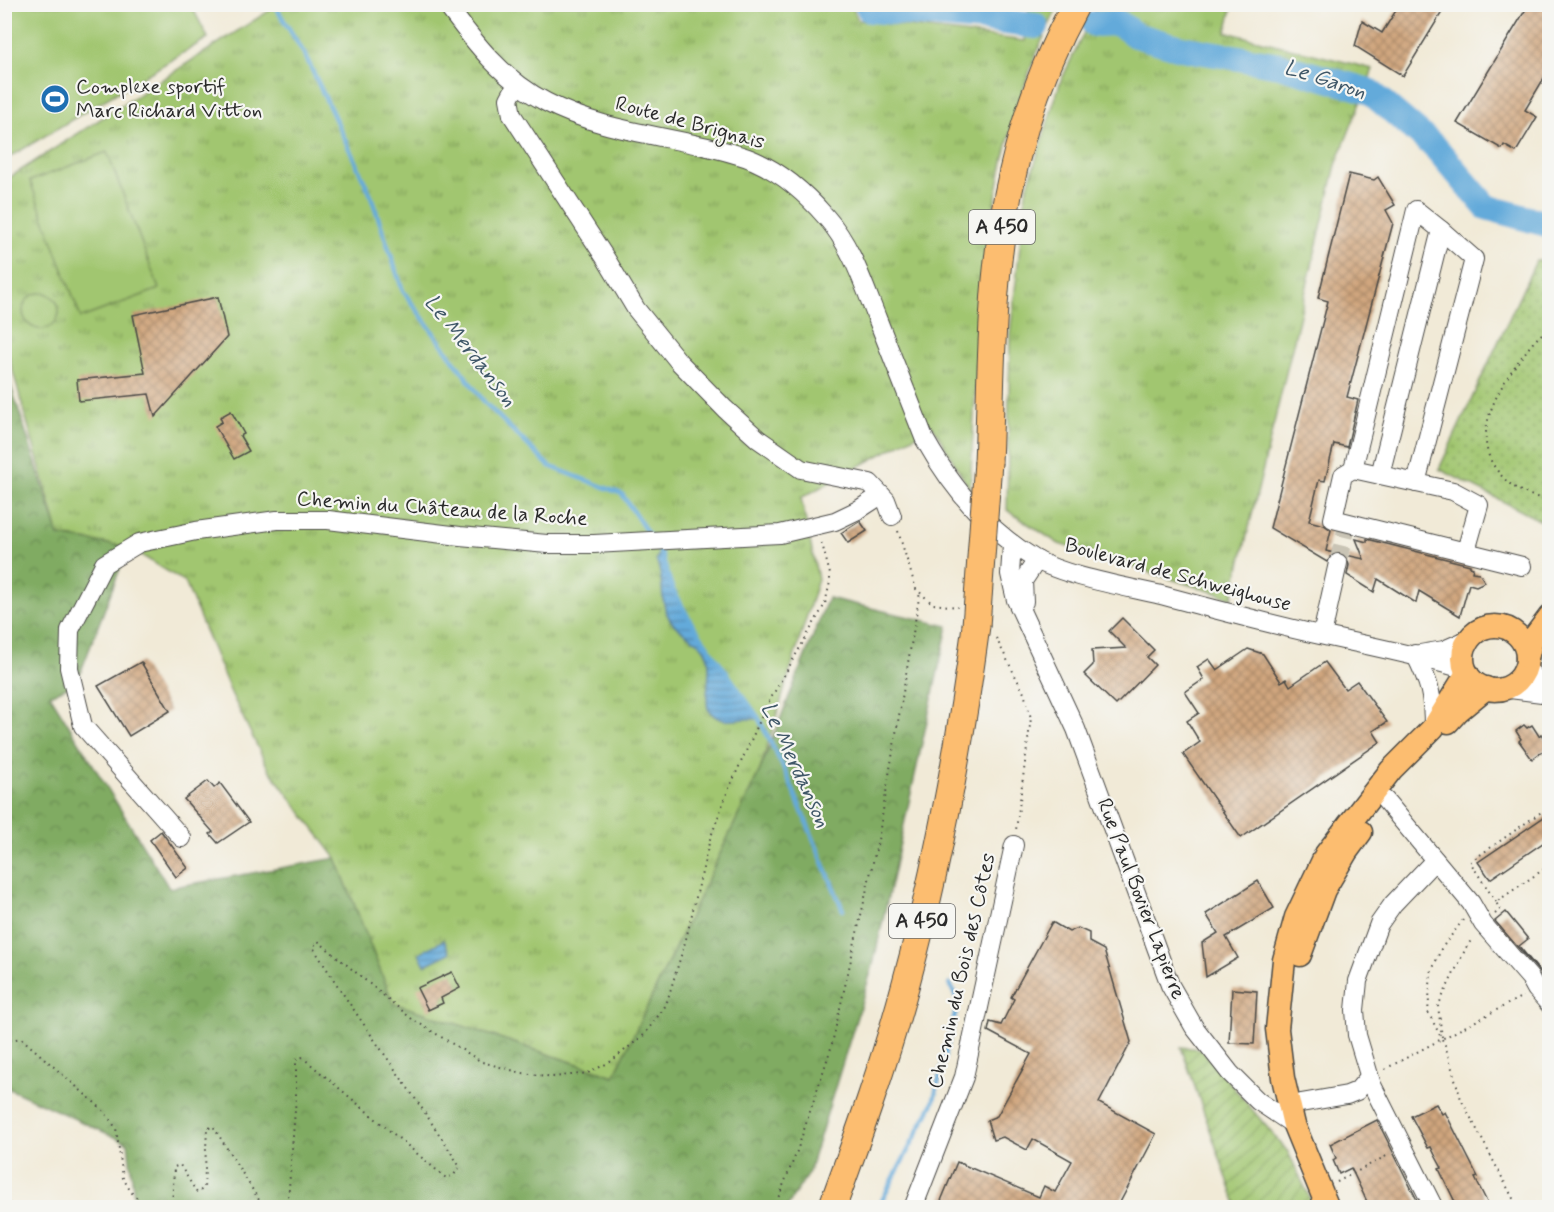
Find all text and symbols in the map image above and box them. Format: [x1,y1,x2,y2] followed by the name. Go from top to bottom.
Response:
[1281,54,1369,106] water label: Le Garon
[76,73,262,125] place label: Complexe sportif Marc Richard Vitton
[39,83,71,115] sports icon: Complexe sportif Marc Richard Vitton
[612,90,768,157] street label: Route de Brignais
[969,210,1035,244] road number: A 450
[417,289,523,413] water label: Le Merdanson
[296,485,588,533] street label: Chemin du Château de la Roche
[1062,531,1294,619] street label: Boulevard de Schweighouse
[754,698,836,832] water label: Le Merdanson
[1090,794,1192,1004] street label: Rue Paul Bovier Lapierre
[921,850,1003,1092] street label: Chemin du Bois des Côtes
[889,904,955,938] road number: A 450

